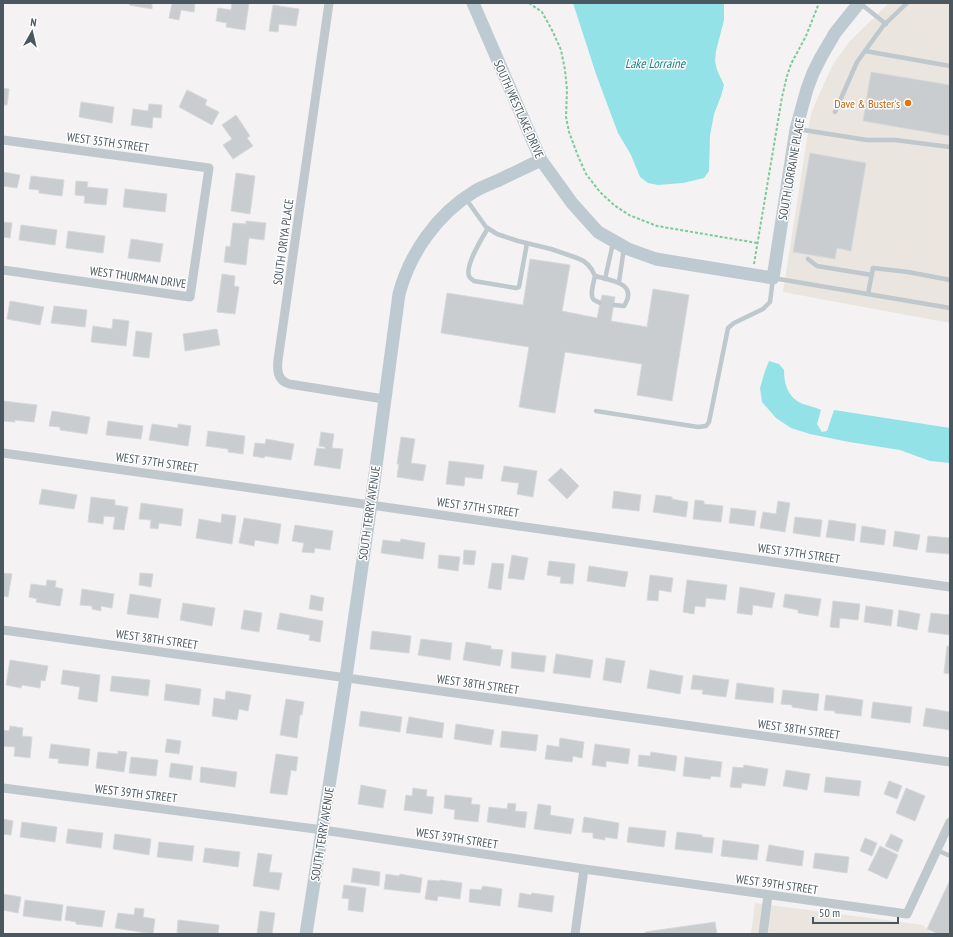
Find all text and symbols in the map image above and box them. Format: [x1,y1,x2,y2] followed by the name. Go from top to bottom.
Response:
[12,12,52,52] north arrow
[29,15,37,29] text: N
[625,55,687,72] water label: Lake Lorraine
[491,58,547,160] street label: SOUTH WESTLAKE DRIVE
[834,96,900,111] place label: Dave & Buster's
[903,98,913,108] marker: Dave & Buster's
[775,117,807,221] street label: SOUTH LORRAINE PLACE
[66,129,151,155] street label: WEST 35TH STREET
[270,198,296,286] street label: SOUTH ORIYA PLACE
[89,263,187,291] street label: WEST THURMAN DRIVE
[115,449,200,475] street label: WEST 37TH STREET
[355,465,383,561] street label: SOUTH TERRY AVENUE
[436,494,521,520] street label: WEST 37TH STREET
[757,540,842,566] street label: WEST 37TH STREET
[115,626,200,652] street label: WEST 38TH STREET
[436,671,521,697] street label: WEST 38TH STREET
[757,716,842,742] street label: WEST 38TH STREET
[94,781,179,806] street label: WEST 39TH STREET
[307,786,337,882] street label: SOUTH TERRY AVENUE
[415,824,500,852] street label: WEST 39TH STREET
[735,871,820,897] street label: WEST 39TH STREET
[813,899,898,925] scale bar
[819,905,840,920] text: 50 m

